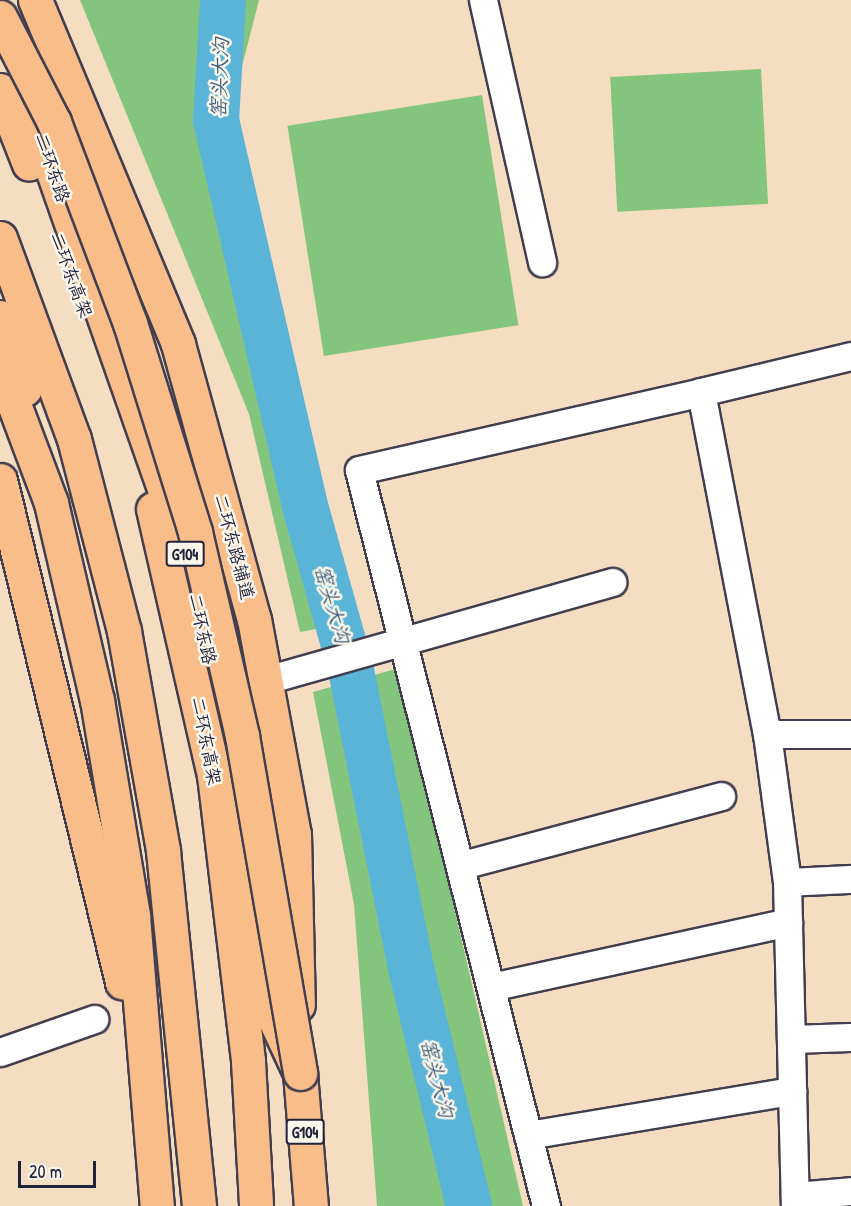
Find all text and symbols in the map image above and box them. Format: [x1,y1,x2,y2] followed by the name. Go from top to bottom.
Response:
[206,38,232,118] water label: 窑头大沟
[30,130,74,206] street label: 二环东路
[45,229,97,321] street label: 二环东高架
[210,492,258,602] street label: 二环东路辅道
[166,541,204,567] road number: G104
[310,562,356,646] water label: 窑头大沟
[184,592,220,666] street label: 二环东路
[187,695,225,787] street label: 二环东高架
[417,1036,459,1120] water label: 窑头大沟
[286,1119,324,1145] road number: G104
[21,1149,99,1187] scale bar
[29,1159,62,1184] text: 20 m

